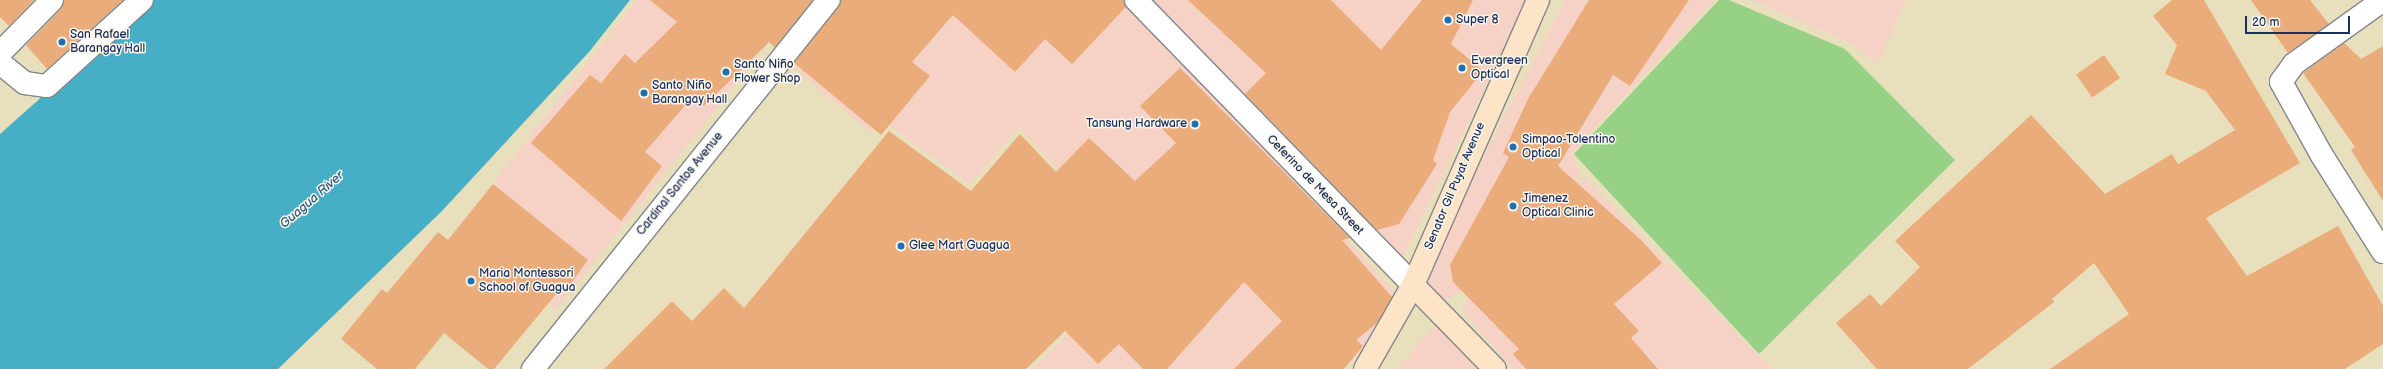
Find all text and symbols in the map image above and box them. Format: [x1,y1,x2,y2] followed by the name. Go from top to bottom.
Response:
[2247,8,2352,34] scale bar
[1456,13,1499,27] place label: Super 8
[1443,15,1453,25] marker: Super 8
[2252,15,2279,30] text: 20 m
[70,28,146,56] place label: San Rafael Barangay Hall
[57,37,67,47] marker: San Rafael Barangay Hall
[1471,54,1528,82] place label: Evergreen Optical
[734,58,801,86] place label: Santo Niño Flower Shop
[1456,62,1468,74] marker: Evergreen Optical
[721,67,731,77] marker: Santo Niño Flower Shop
[652,79,728,107] place label: Santo Niño Barangay Hall
[639,88,649,98] marker: Santo Niño Barangay Hall
[1086,117,1187,131] place label: Tansung Hardware
[1190,119,1200,129] marker: Tansung Hardware
[1422,120,1488,252] street label: Senator Gil Puyat Avenue
[634,129,726,239] street label: Cardinal Santos Avenue
[1263,132,1367,238] street label: Ceferino de Mesa Street
[1522,133,1615,161] place label: Simpao-Tolentino Optical
[1507,141,1519,153] marker: Simpao-Tolentino Optical
[277,168,347,232] water label: Guagua River
[1522,192,1594,220] place label: Jimenez Optical Clinic
[1507,200,1519,212] marker: Jimenez Optical Clinic
[909,239,1009,253] place label: Glee Mart Guagua
[896,241,906,251] marker: Glee Mart Guagua
[479,267,575,295] place label: Maria Montessori School of Guagua
[466,276,476,286] marker: Maria Montessori School of Guagua

